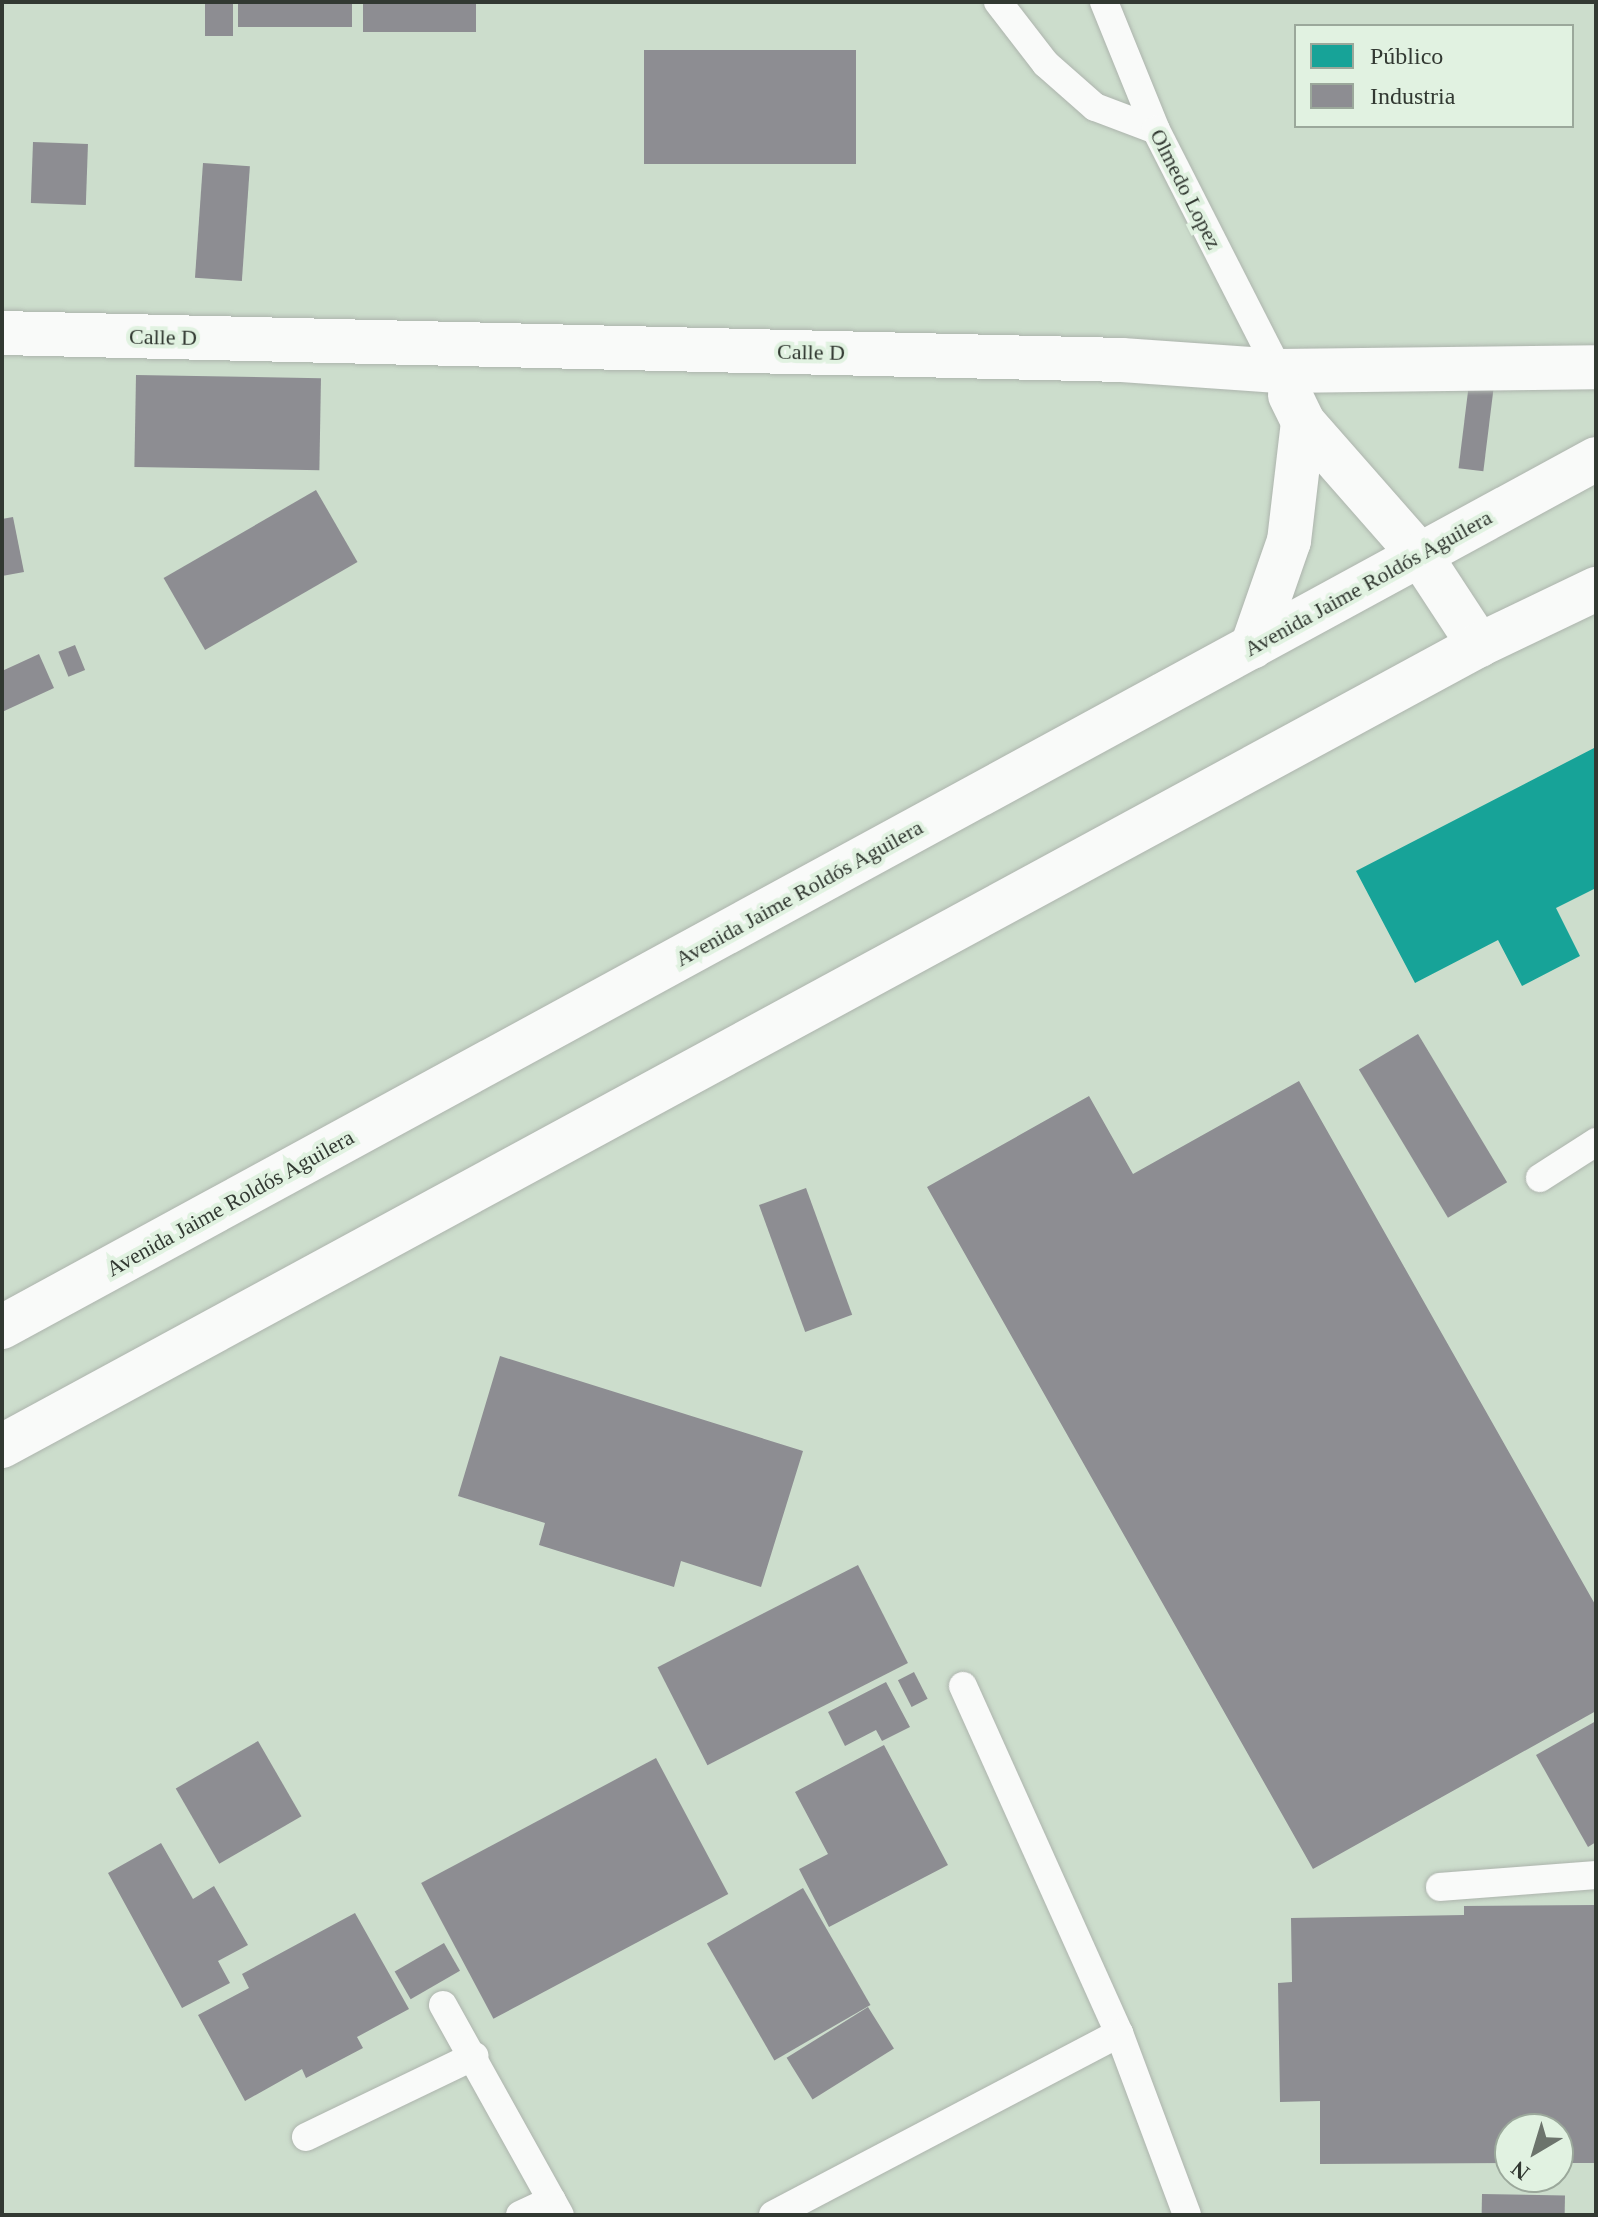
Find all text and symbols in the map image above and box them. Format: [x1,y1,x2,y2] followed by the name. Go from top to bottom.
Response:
[1294,24,1574,128] legend
[1370,43,1443,69] text: Público
[1370,83,1455,109] text: Industria
[1144,124,1228,254] street label: Olmedo Lopez
[129,323,197,351] street label: Calle D
[777,338,845,366] street label: Calle D
[1239,504,1497,662] street label: Avenida Jaime Roldós Aguilera
[670,814,928,972] street label: Avenida Jaime Roldós Aguilera
[101,1124,359,1282] street label: Avenida Jaime Roldós Aguilera
[1494,2113,1574,2193] north arrow
[1506,2156,1534,2185] text: N

